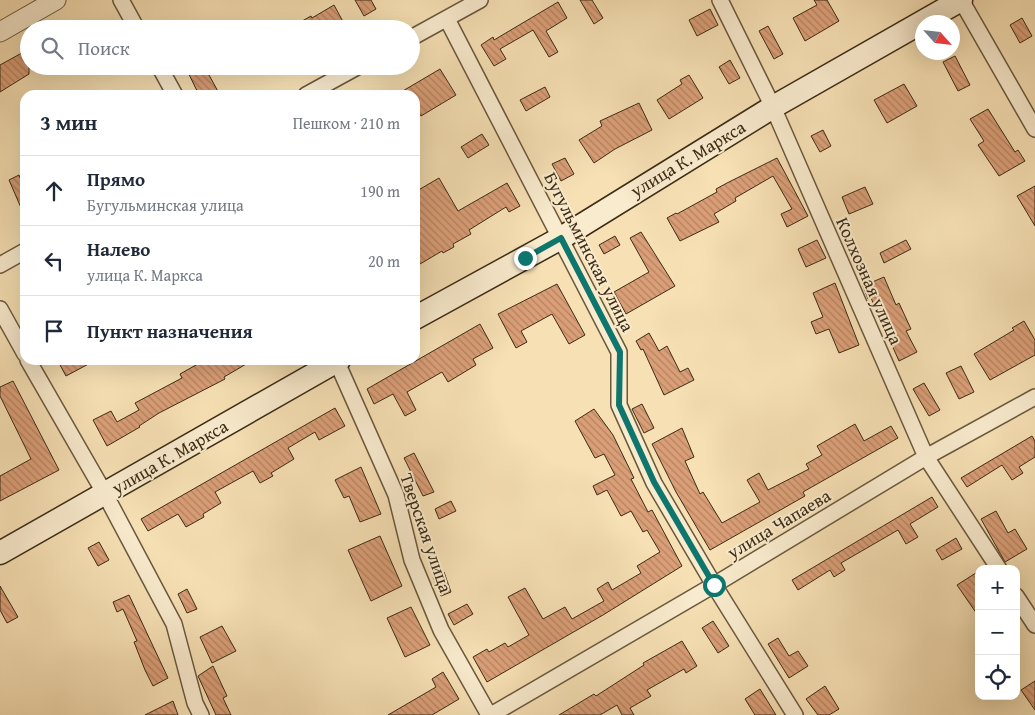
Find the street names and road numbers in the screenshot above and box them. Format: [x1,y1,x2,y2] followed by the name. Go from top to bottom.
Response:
[624,113,751,204] street label: улица К. Маркса
[537,167,642,337] street label: Бугульминская улица
[829,213,910,349] street label: Колхозная улица
[106,412,233,501] street label: улица К. Маркса
[393,470,460,597] street label: Тверская улица
[721,482,836,566] street label: улица Чапаева

